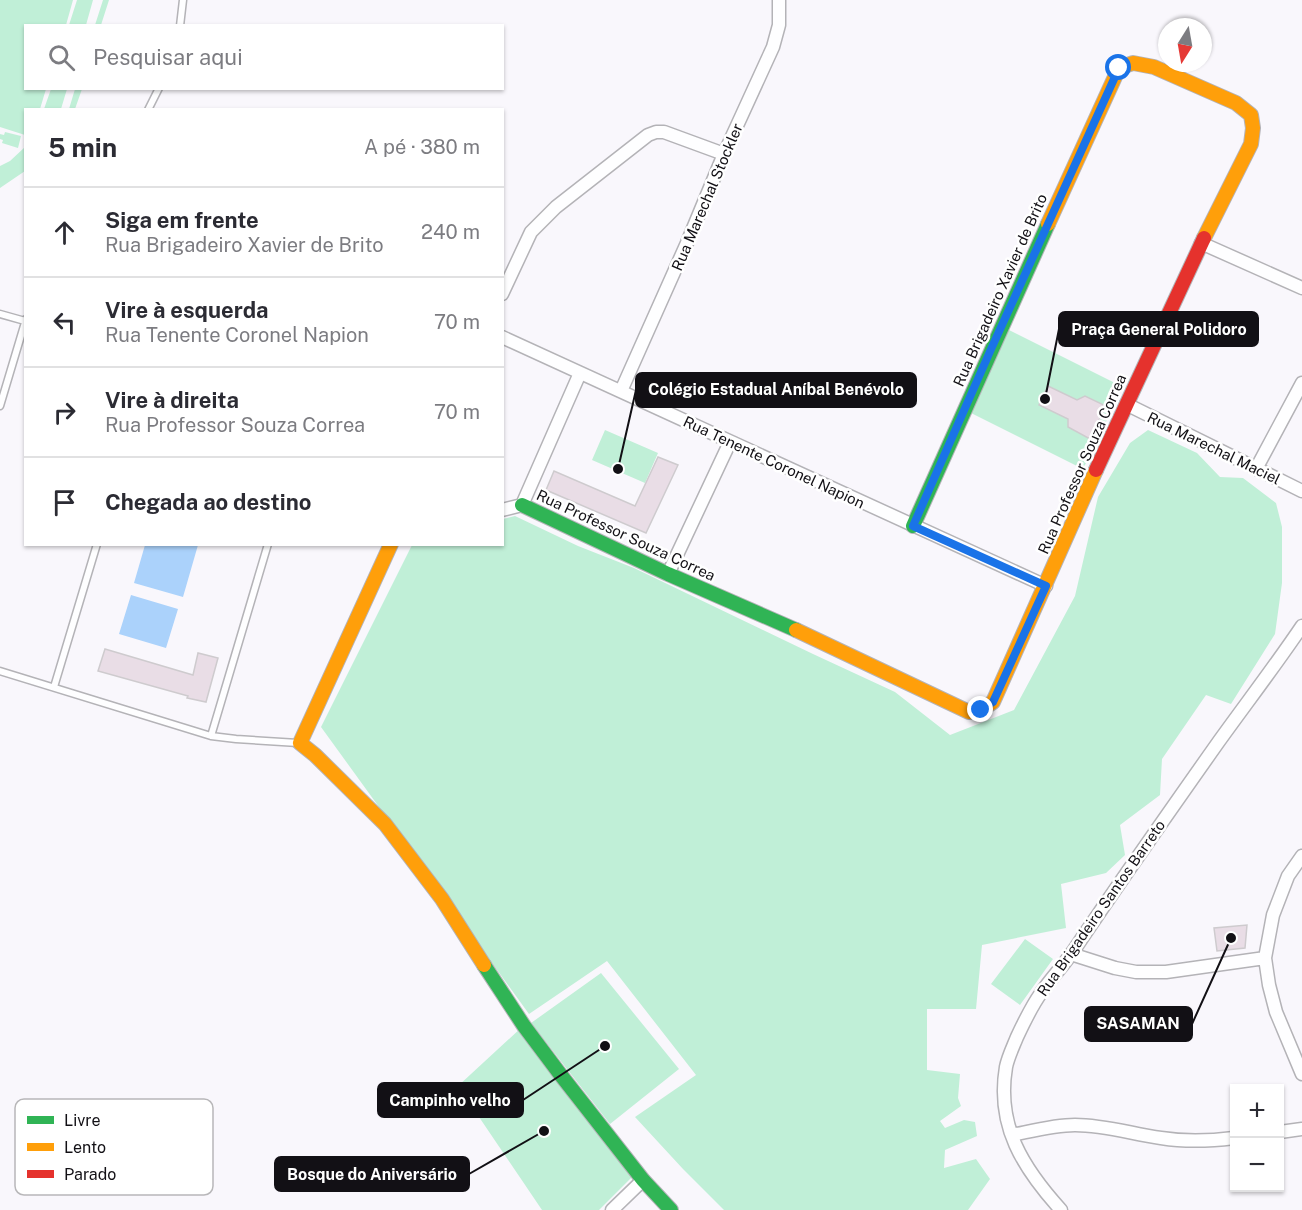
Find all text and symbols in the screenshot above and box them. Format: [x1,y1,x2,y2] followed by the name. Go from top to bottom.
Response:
[1158,18,1212,72] north arrow
[24,24,504,90] search box
[45,41,78,74] icon: search
[93,44,243,70] text: Pesquisar aqui
[1105,54,1131,80] route start
[668,121,746,273] street label: Rua Marechal Stockler
[48,132,117,163] text: 5 min
[364,135,480,159] text: A pé · 380 m
[950,191,1050,389] street label: Rua Brigadeiro Xavier de Brito
[105,207,259,233] text: Siga em frente
[48,216,81,249] icon: ahead
[421,220,480,244] text: 240 m
[105,233,383,257] text: Rua Brigadeiro Xavier de Brito
[105,297,269,323] text: Vire à esquerda
[48,306,81,339] icon: left
[434,310,480,334] text: 70 m
[1059,312,1258,346] callout: Praça General Polidoro
[1071,320,1247,339] text: Praça General Polidoro
[105,323,369,347] text: Rua Tenente Coronel Napion
[1035,371,1129,557] street label: Rua Professor Souza Correa
[636,373,916,407] callout: Colégio Estadual Aníbal Benévolo
[648,380,904,399] text: Colégio Estadual Aníbal Benévolo
[105,387,239,413] text: Vire à direita
[48,396,81,429] icon: right
[434,400,480,424] text: 70 m
[1145,408,1283,488] street label: Rua Marechal Maciel
[681,412,867,512] street label: Rua Tenente Coronel Napion
[105,413,365,437] text: Rua Professor Souza Correa
[48,486,81,519] icon: arrive
[534,486,718,584] street label: Rua Professor Souza Correa
[105,489,311,515] text: Chegada ao destino
[967,696,993,722] route end
[1034,817,1168,999] street label: Rua Brigadeiro Santos Barreto
[1085,1007,1192,1041] callout: SASAMAN
[1096,1014,1180,1033] text: SASAMAN
[378,1083,523,1117] callout: Campinho velho
[1230,1084,1284,1192] map controls
[1230,1084,1284,1138] button: +
[389,1091,511,1110] text: Campinho velho
[15,1099,213,1195] legend
[64,1111,100,1130] text: Livre
[64,1138,106,1157] text: Lento
[1230,1138,1284,1192] button: −
[275,1157,469,1191] callout: Bosque do Aniversário
[64,1165,116,1184] text: Parado
[287,1165,457,1184] text: Bosque do Aniversário

